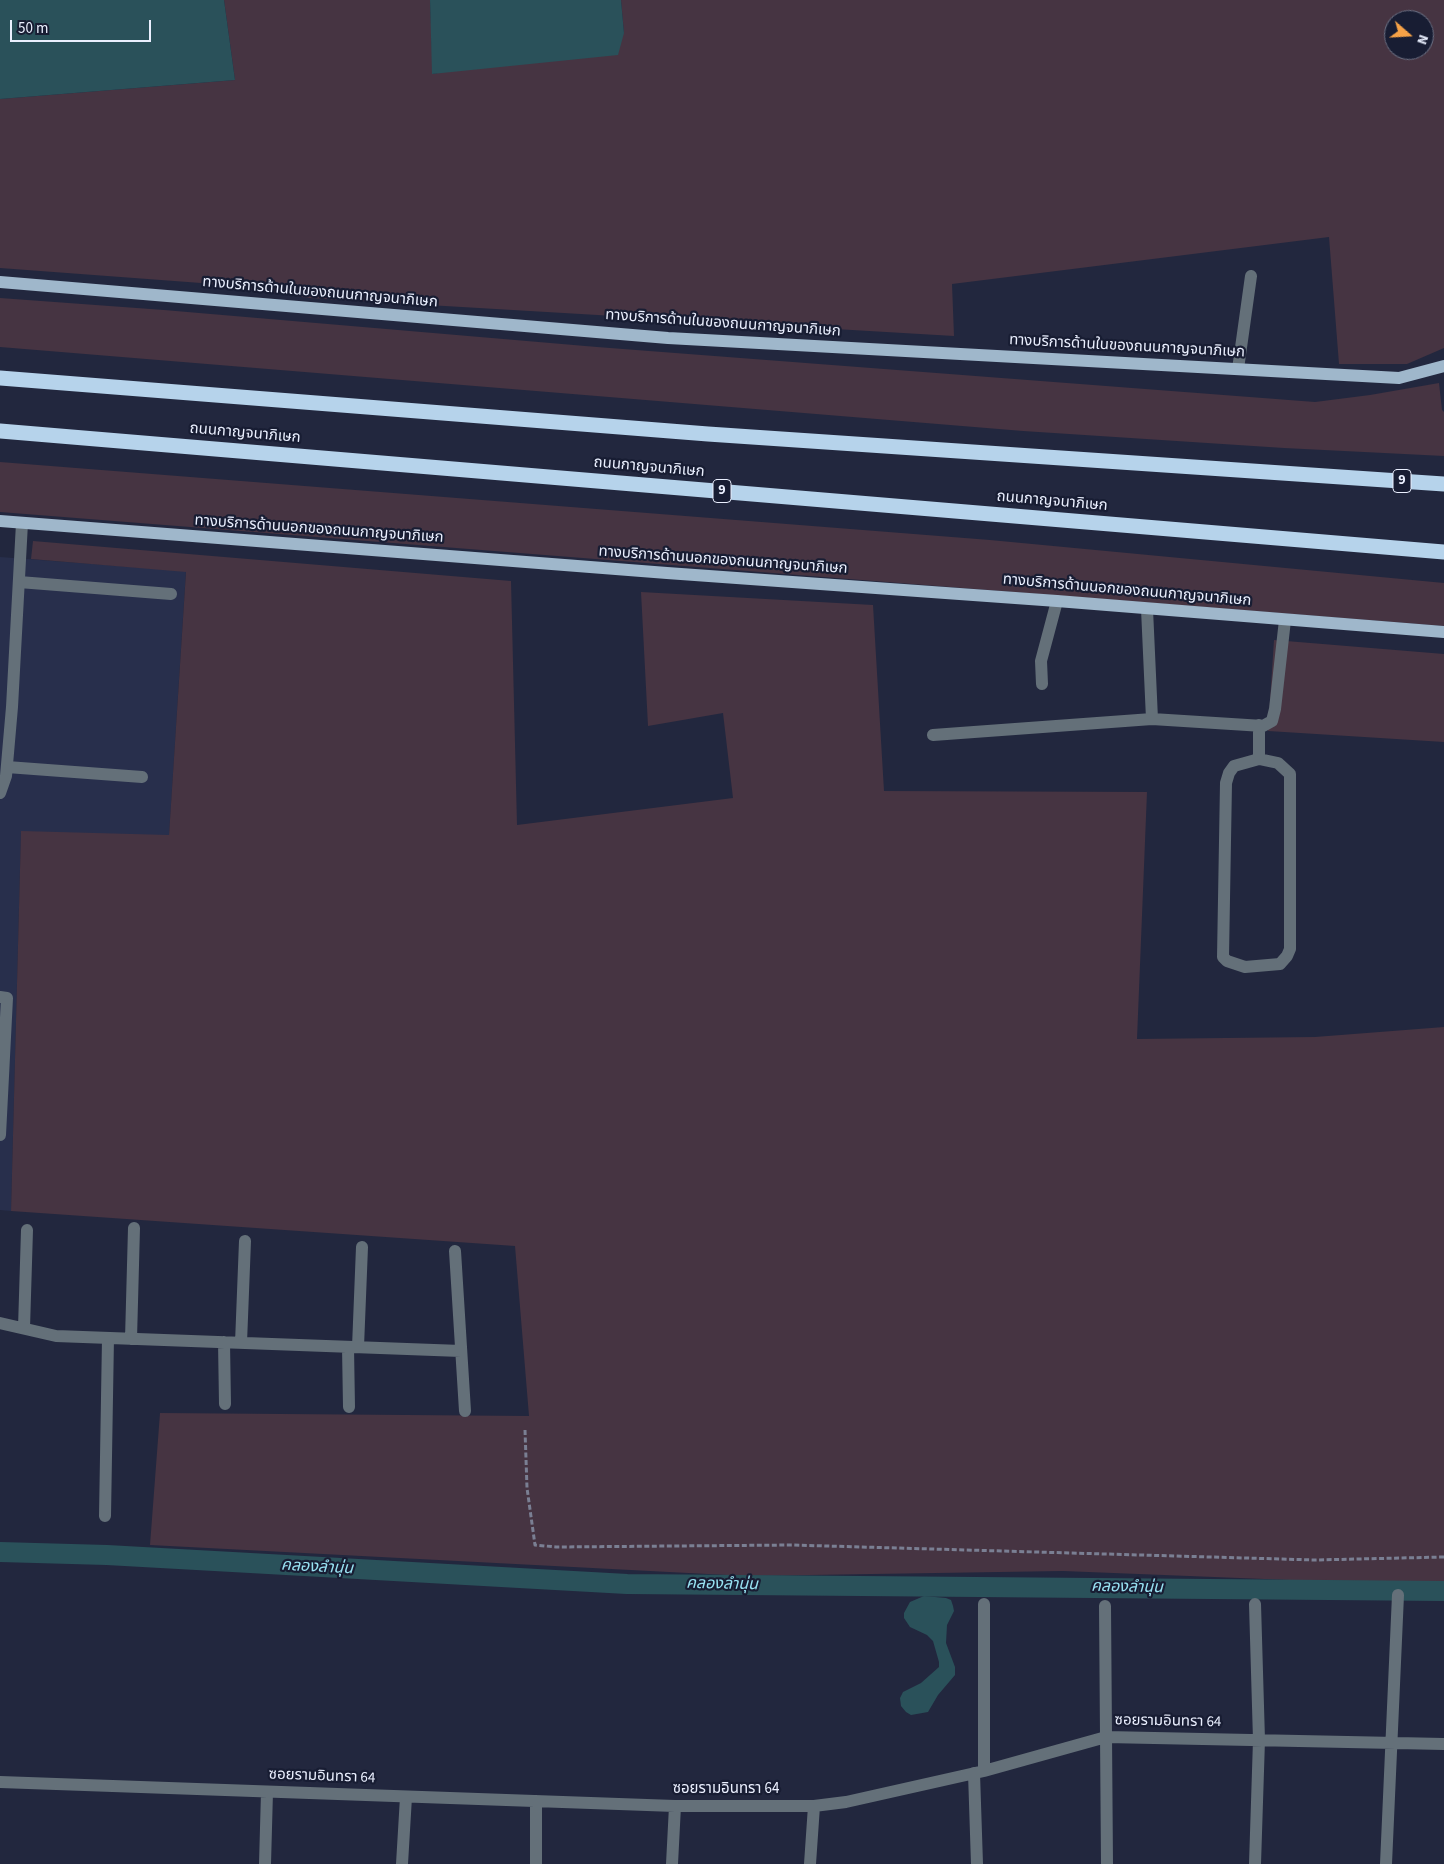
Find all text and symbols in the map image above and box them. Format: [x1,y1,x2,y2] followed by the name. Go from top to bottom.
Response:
[12,10,154,42] scale bar
[1384,10,1434,60] north arrow
[18,18,48,39] text: 50 m
[1411,32,1433,47] text: N
[202,274,438,312] street label: ทางบริการด้านในของถนนกาญจนาภิเษก
[605,307,841,341] street label: ทางบริการด้านในของถนนกาญจนาภิเษก
[1009,332,1245,362] street label: ทางบริการด้านในของถนนกาญจนาภิเษก
[189,420,301,448] street label: ถนนกาญจนาภิเษก
[593,454,705,482] street label: ถนนกาญจนาภิเษก
[1393,470,1411,492] road number: 9
[713,480,731,502] road number: 9
[996,488,1108,516] street label: ถนนกาญจนาภิเษก
[194,512,444,548] street label: ทางบริการด้านนอกของถนนกาญจนาภิเษก
[598,543,848,579] street label: ทางบริการด้านนอกของถนนกาญจนาภิเษก
[1002,571,1252,611] street label: ทางบริการด้านนอกของถนนกาญจนาภิเษก
[281,1557,353,1579] water label: คลองลำนุ่น
[686,1575,758,1595] water label: คลองลำนุ่น
[1091,1578,1163,1598] water label: คลองลำนุ่น
[1114,1712,1222,1732] street label: ซอยรามอินทรา 64
[268,1766,376,1788] street label: ซอยรามอินทรา 64
[673,1781,779,1799] street label: ซอยรามอินทรา 64

